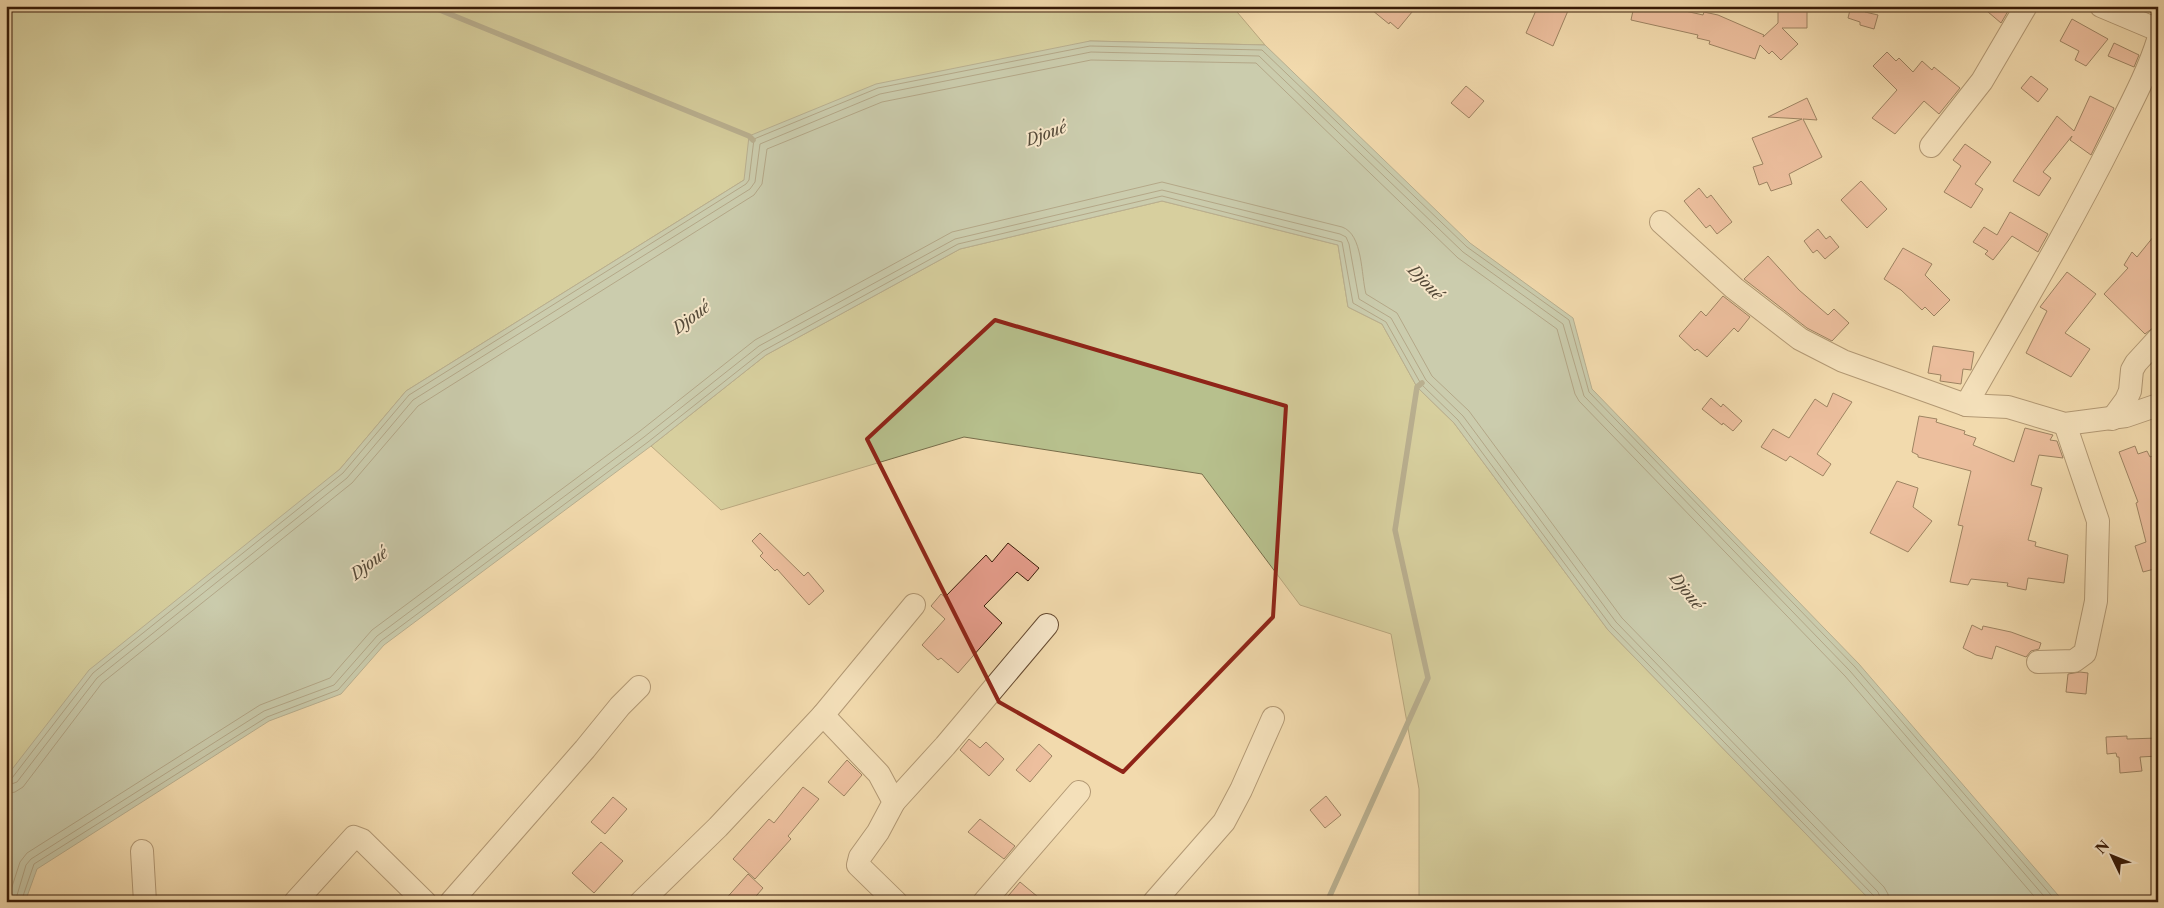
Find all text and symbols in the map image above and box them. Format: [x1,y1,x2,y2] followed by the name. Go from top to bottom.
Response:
[1021,116,1071,150] water label: Djoué
[1403,258,1449,305] water label: Djoué
[666,295,715,339] water label: Djoué
[344,541,393,585] water label: Djoué
[1665,567,1709,615] water label: Djoué
[2086,830,2136,880] north arrow
[2092,837,2113,858] text: N

